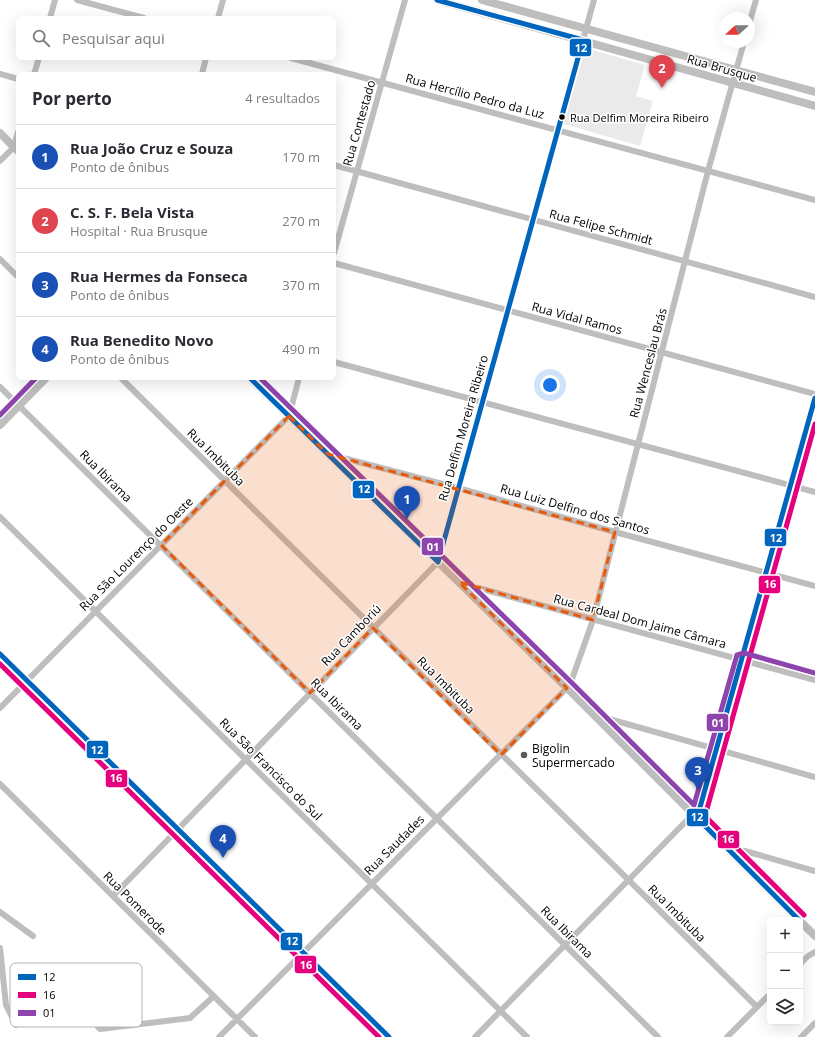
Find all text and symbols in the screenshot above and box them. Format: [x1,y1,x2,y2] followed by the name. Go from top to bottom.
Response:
[719,12,755,48] north arrow
[16,16,336,60] search box
[30,27,52,49] icon: search
[62,28,165,48] text: Pesquisar aqui
[569,38,592,57] line badge: 12
[575,40,587,55] text: 12
[685,50,759,86] street label: Rua Brusque
[649,55,675,88] pin: 2
[404,69,547,123] street label: Rua Hercílio Pedro da Luz
[339,78,379,168] street label: Rua Contestado
[32,87,112,110] text: Por perto
[245,89,320,107] text: 4 resultados
[570,110,709,125] place label: Rua Delfim Moreira Ribeiro
[557,112,567,122] marker: Rua Delfim Moreira Ribeiro
[70,138,233,158] text: Rua João Cruz e Souza
[41,148,49,166] text: 1
[282,148,320,166] text: 170 m
[70,158,169,176] text: Ponto de ônibus
[70,202,194,222] text: C. S. F. Bela Vista
[548,205,654,249] street label: Rua Felipe Schmidt
[41,212,49,230] text: 2
[282,212,320,230] text: 270 m
[70,222,208,240] text: Hospital · Rua Brusque
[70,266,248,286] text: Rua Hermes da Fonseca
[41,276,49,294] text: 3
[282,276,320,294] text: 370 m
[70,286,169,304] text: Ponto de ônibus
[530,298,624,338] street label: Rua Vidal Ramos
[625,306,671,420] street label: Rua Wenceslau Brás
[70,330,213,350] text: Rua Benedito Novo
[41,340,49,358] text: 4
[282,340,320,358] text: 490 m
[70,350,169,368] text: Ponto de ônibus
[434,353,492,503] street label: Rua Delfim Moreira Ribeiro
[540,375,560,395] your location
[183,424,249,490] street label: Rua Imbituba
[76,446,136,506] street label: Rua Ibirama
[352,480,375,499] line badge: 12
[498,480,652,539] street label: Rua Luiz Delfino dos Santos
[358,481,370,496] text: 12
[394,486,420,519] pin: 1
[75,493,197,615] street label: Rua São Lourenço do Oeste
[764,528,787,547] line badge: 12
[770,530,782,545] text: 12
[421,537,444,556] line badge: 01
[427,539,439,554] text: 01
[758,575,781,594] line badge: 16
[764,576,776,591] text: 16
[552,590,728,652] street label: Rua Cardeal Dom Jaime Câmara
[317,600,385,670] street label: Rua Camboriú
[413,652,479,718] street label: Rua Imbituba
[307,674,367,734] street label: Rua Ibirama
[706,713,729,732] line badge: 01
[216,714,326,824] street label: Rua São Francisco do Sul
[712,715,724,730] text: 01
[86,740,109,759] line badge: 12
[532,740,615,771] place label: Bigolin Supermercado
[91,742,103,757] text: 12
[519,750,529,760] marker: Bigolin Supermercado
[685,757,711,790] pin: 3
[105,769,128,788] line badge: 16
[110,770,122,785] text: 16
[686,808,709,827] line badge: 12
[691,809,703,824] text: 12
[360,811,428,879] street label: Rua Saudades
[210,825,236,858] pin: 4
[717,830,740,849] line badge: 16
[722,831,734,846] text: 16
[100,868,171,939] street label: Rua Pomerode
[644,880,710,946] street label: Rua Imbituba
[537,902,597,962] street label: Rua Ibirama
[767,917,803,1025] map controls
[767,917,803,953] button: +
[280,932,303,951] line badge: 12
[286,933,298,948] text: 12
[767,953,803,989] button: −
[294,955,317,974] line badge: 16
[300,957,312,972] text: 16
[10,963,142,1027] legend
[43,969,56,984] text: 12
[43,987,56,1002] text: 16
[767,989,803,1025] button: layers
[43,1005,56,1020] text: 01

